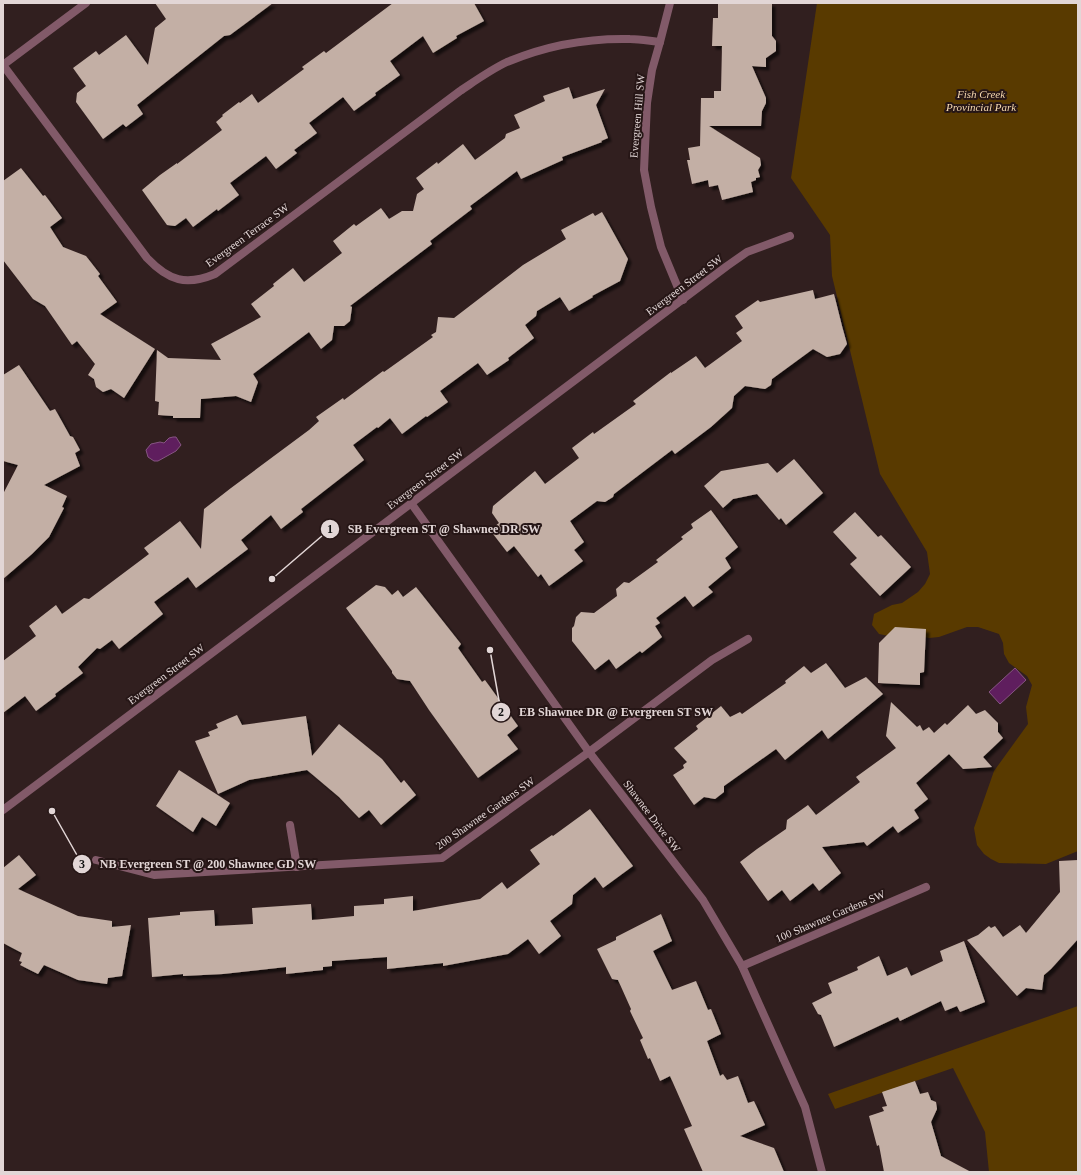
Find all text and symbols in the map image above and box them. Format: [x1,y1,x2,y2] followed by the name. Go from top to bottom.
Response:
[627,73,647,158] street label: Evergreen Hill SW
[945,88,1017,113] park label: Fish Creek Provincial Park
[203,201,291,269] street label: Evergreen Terrace SW
[643,252,725,318] street label: Evergreen Street SW
[384,446,466,512] street label: Evergreen Street SW
[320,517,549,541] callout: SB Evergreen ST @ Shawnee DR SW
[327,522,333,536] text: 1
[348,522,540,536] text: SB Evergreen ST @ Shawnee DR SW
[125,641,207,707] street label: Evergreen Street SW
[491,700,722,724] callout: EB Shawnee DR @ Evergreen ST SW
[498,705,504,719] text: 2
[519,705,713,719] text: EB Shawnee DR @ Evergreen ST SW
[433,774,537,852] street label: 200 Shawnee Gardens SW
[621,778,683,855] street label: Shawnee Drive SW
[72,852,325,876] callout: NB Evergreen ST @ 200 Shawnee GD SW
[79,857,85,871] text: 3
[100,857,316,871] text: NB Evergreen ST @ 200 Shawnee GD SW
[774,887,887,945] street label: 100 Shawnee Gardens SW

